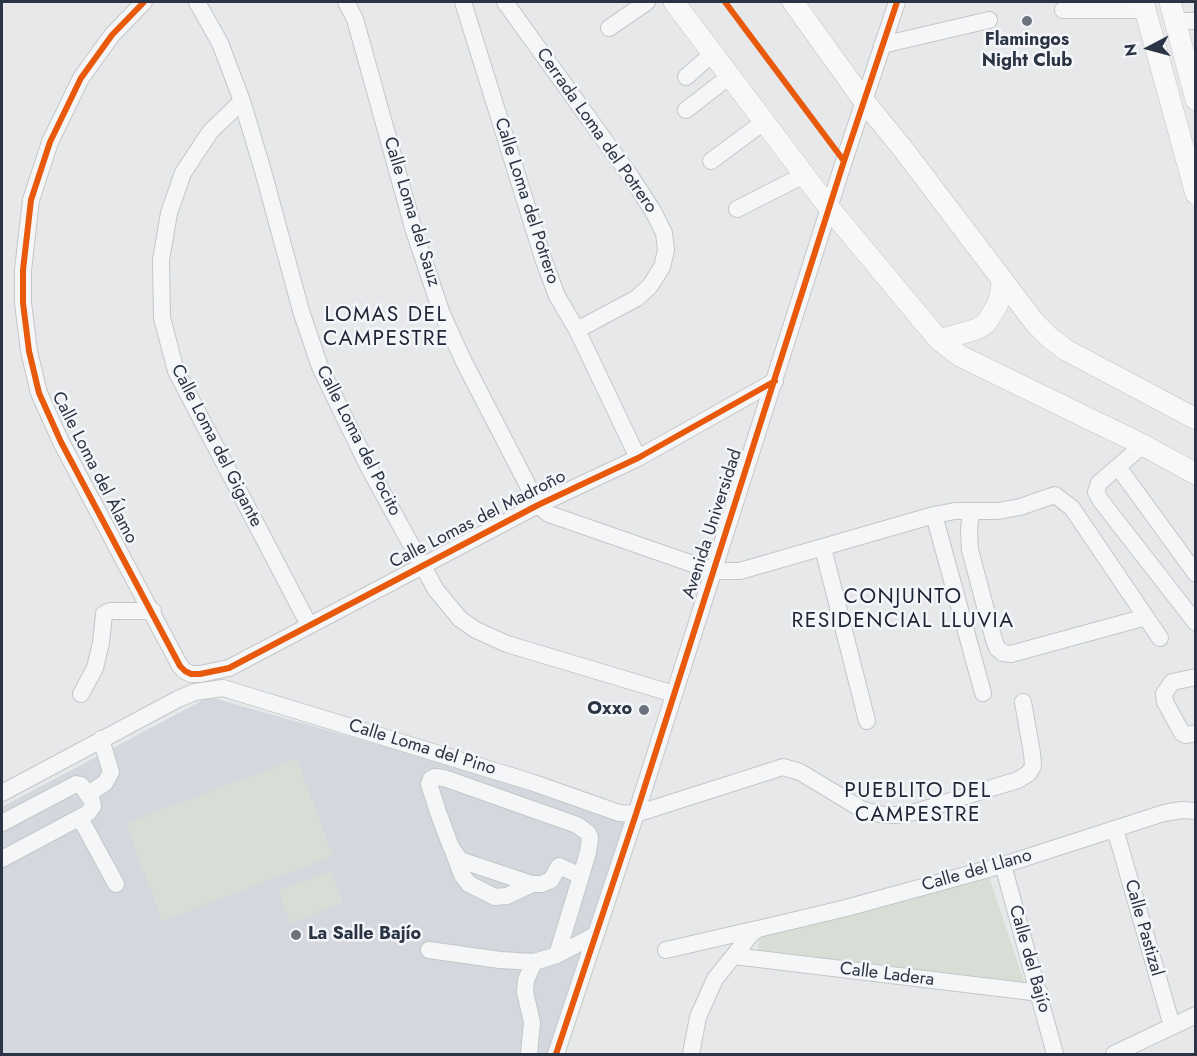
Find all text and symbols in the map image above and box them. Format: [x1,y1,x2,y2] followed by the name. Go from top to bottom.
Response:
[1020,14,1034,28] marker: Flamingos Night Club
[1119,18,1179,78] north arrow
[982,30,1072,72] place label: Flamingos Night Club
[1118,42,1143,57] text: N
[531,44,661,218] street label: Cerrada Loma del Potrero
[489,115,563,287] street label: Calle Loma del Potrero
[378,135,444,289] street label: Calle Loma del Sauz
[323,303,449,353] district label: LOMAS DEL CAMPESTRE
[166,361,266,531] street label: Calle Loma del Gigante
[311,362,405,520] street label: Calle Loma del Pocito
[46,388,142,548] street label: Calle Loma del Álamo
[679,447,747,601] street label: Avenida Universidad
[386,466,570,574] street label: Calle Lomas del Madroño
[791,585,1015,635] district label: CONJUNTO RESIDENCIAL LLUVIA
[587,699,632,721] place label: Oxxo
[637,703,651,717] marker: Oxxo
[346,715,498,781] street label: Calle Loma del Pino
[844,779,992,829] district label: PUEBLITO DEL CAMPESTRE
[920,845,1034,897] street label: Calle del Llano
[1119,877,1167,979] street label: Calle Pastizal
[1003,903,1055,1015] street label: Calle del Bajío
[308,924,421,946] place label: La Salle Bajío
[289,928,303,942] marker: La Salle Bajío
[839,958,935,992] street label: Calle Ladera

